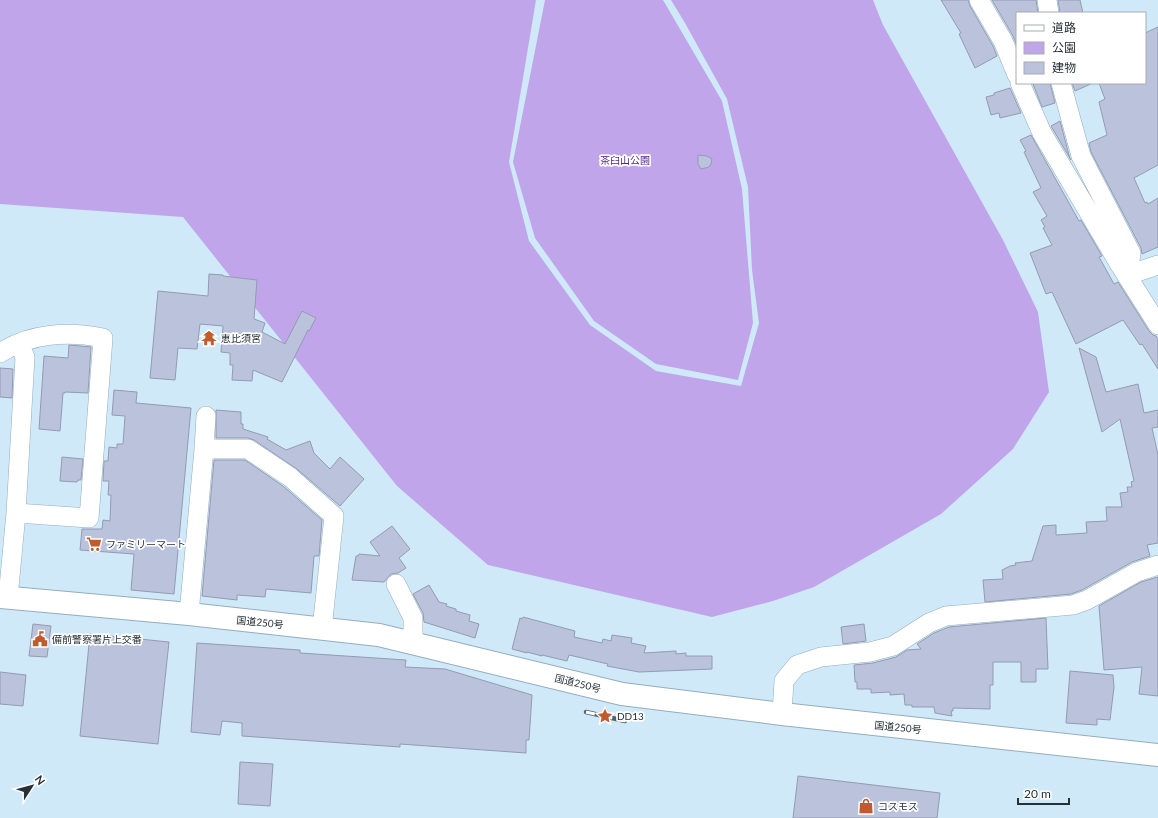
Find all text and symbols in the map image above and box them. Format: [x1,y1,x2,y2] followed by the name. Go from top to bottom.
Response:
[1016,12,1146,84] legend
[1052,20,1076,35] text: 道路
[1052,40,1076,55] text: 公園
[1052,60,1076,75] text: 建物
[600,154,650,166] park label: 茶臼山公園
[200,329,218,347] temple icon: 恵比須宮
[221,332,261,344] place label: 恵比須宮
[85,535,103,553] supermarket icon: ファミリーマート
[106,538,186,550] place label: ファミリーマート
[236,614,284,630] street label: 国道250号
[31,630,49,648] public building icon: 備前警察署片上交番
[51,633,142,645] place label: 備前警察署片上交番
[554,671,602,695] street label: 国道250号
[596,707,614,725] place icon: DD13
[617,710,644,722] place label: DD13
[874,719,922,735] street label: 国道250号
[12,766,52,806] north arrow
[33,773,48,787] text: N
[1018,780,1069,806] scale bar
[1024,786,1051,801] text: 20 m
[857,797,875,815] shop icon: コスモス
[878,800,918,812] place label: コスモス

